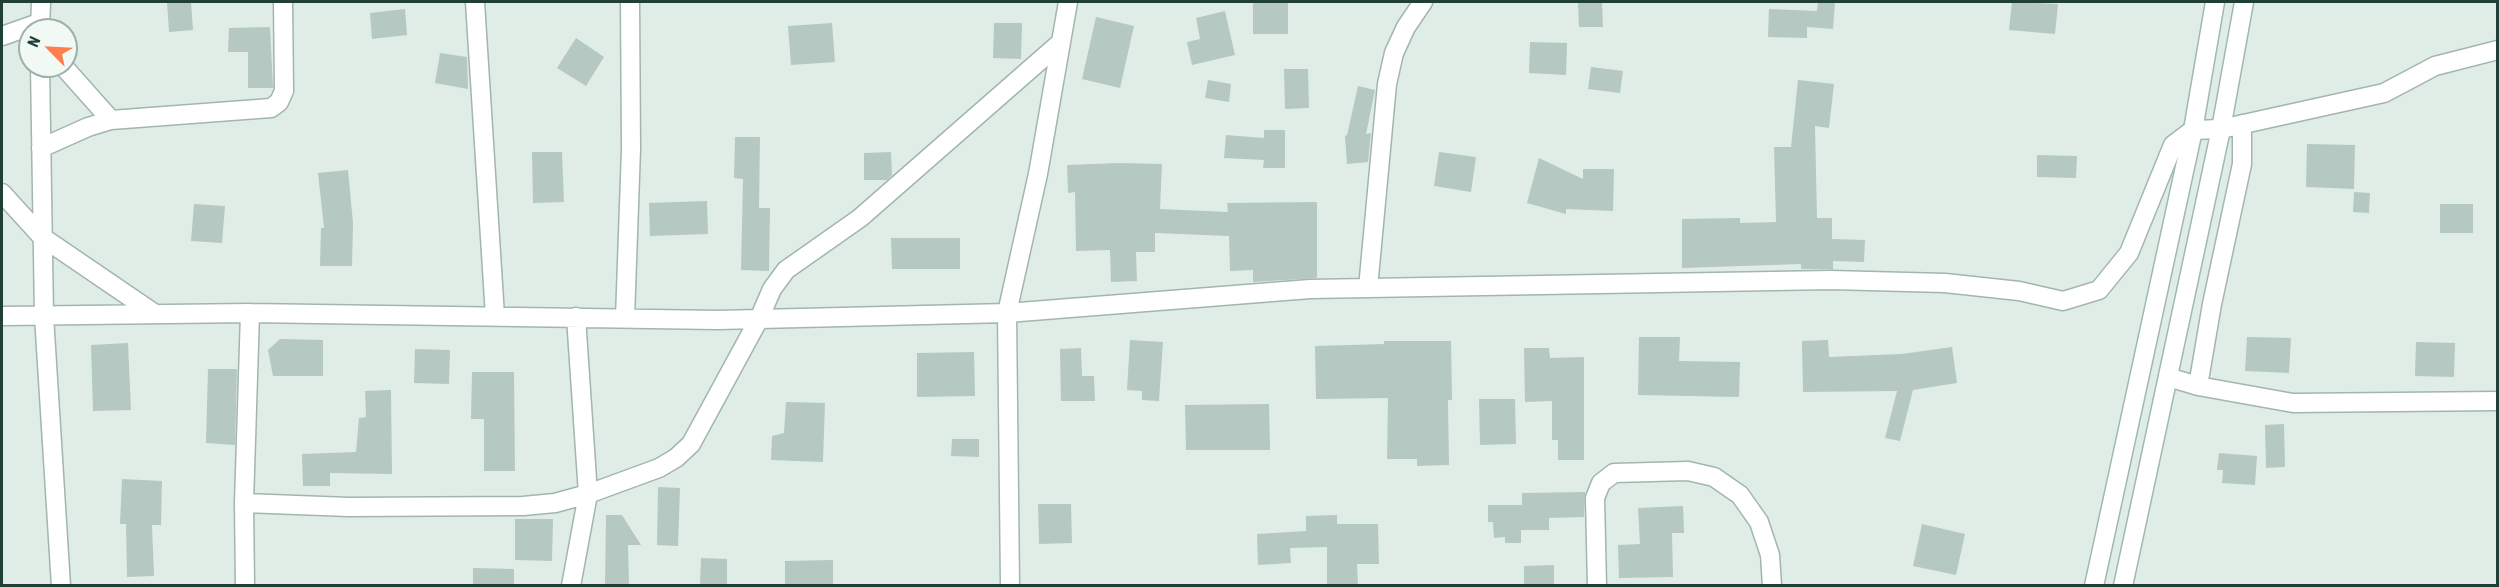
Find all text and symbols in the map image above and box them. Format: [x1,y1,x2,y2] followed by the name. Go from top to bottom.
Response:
[18,18,78,78] north arrow
[23,34,44,49] text: N

